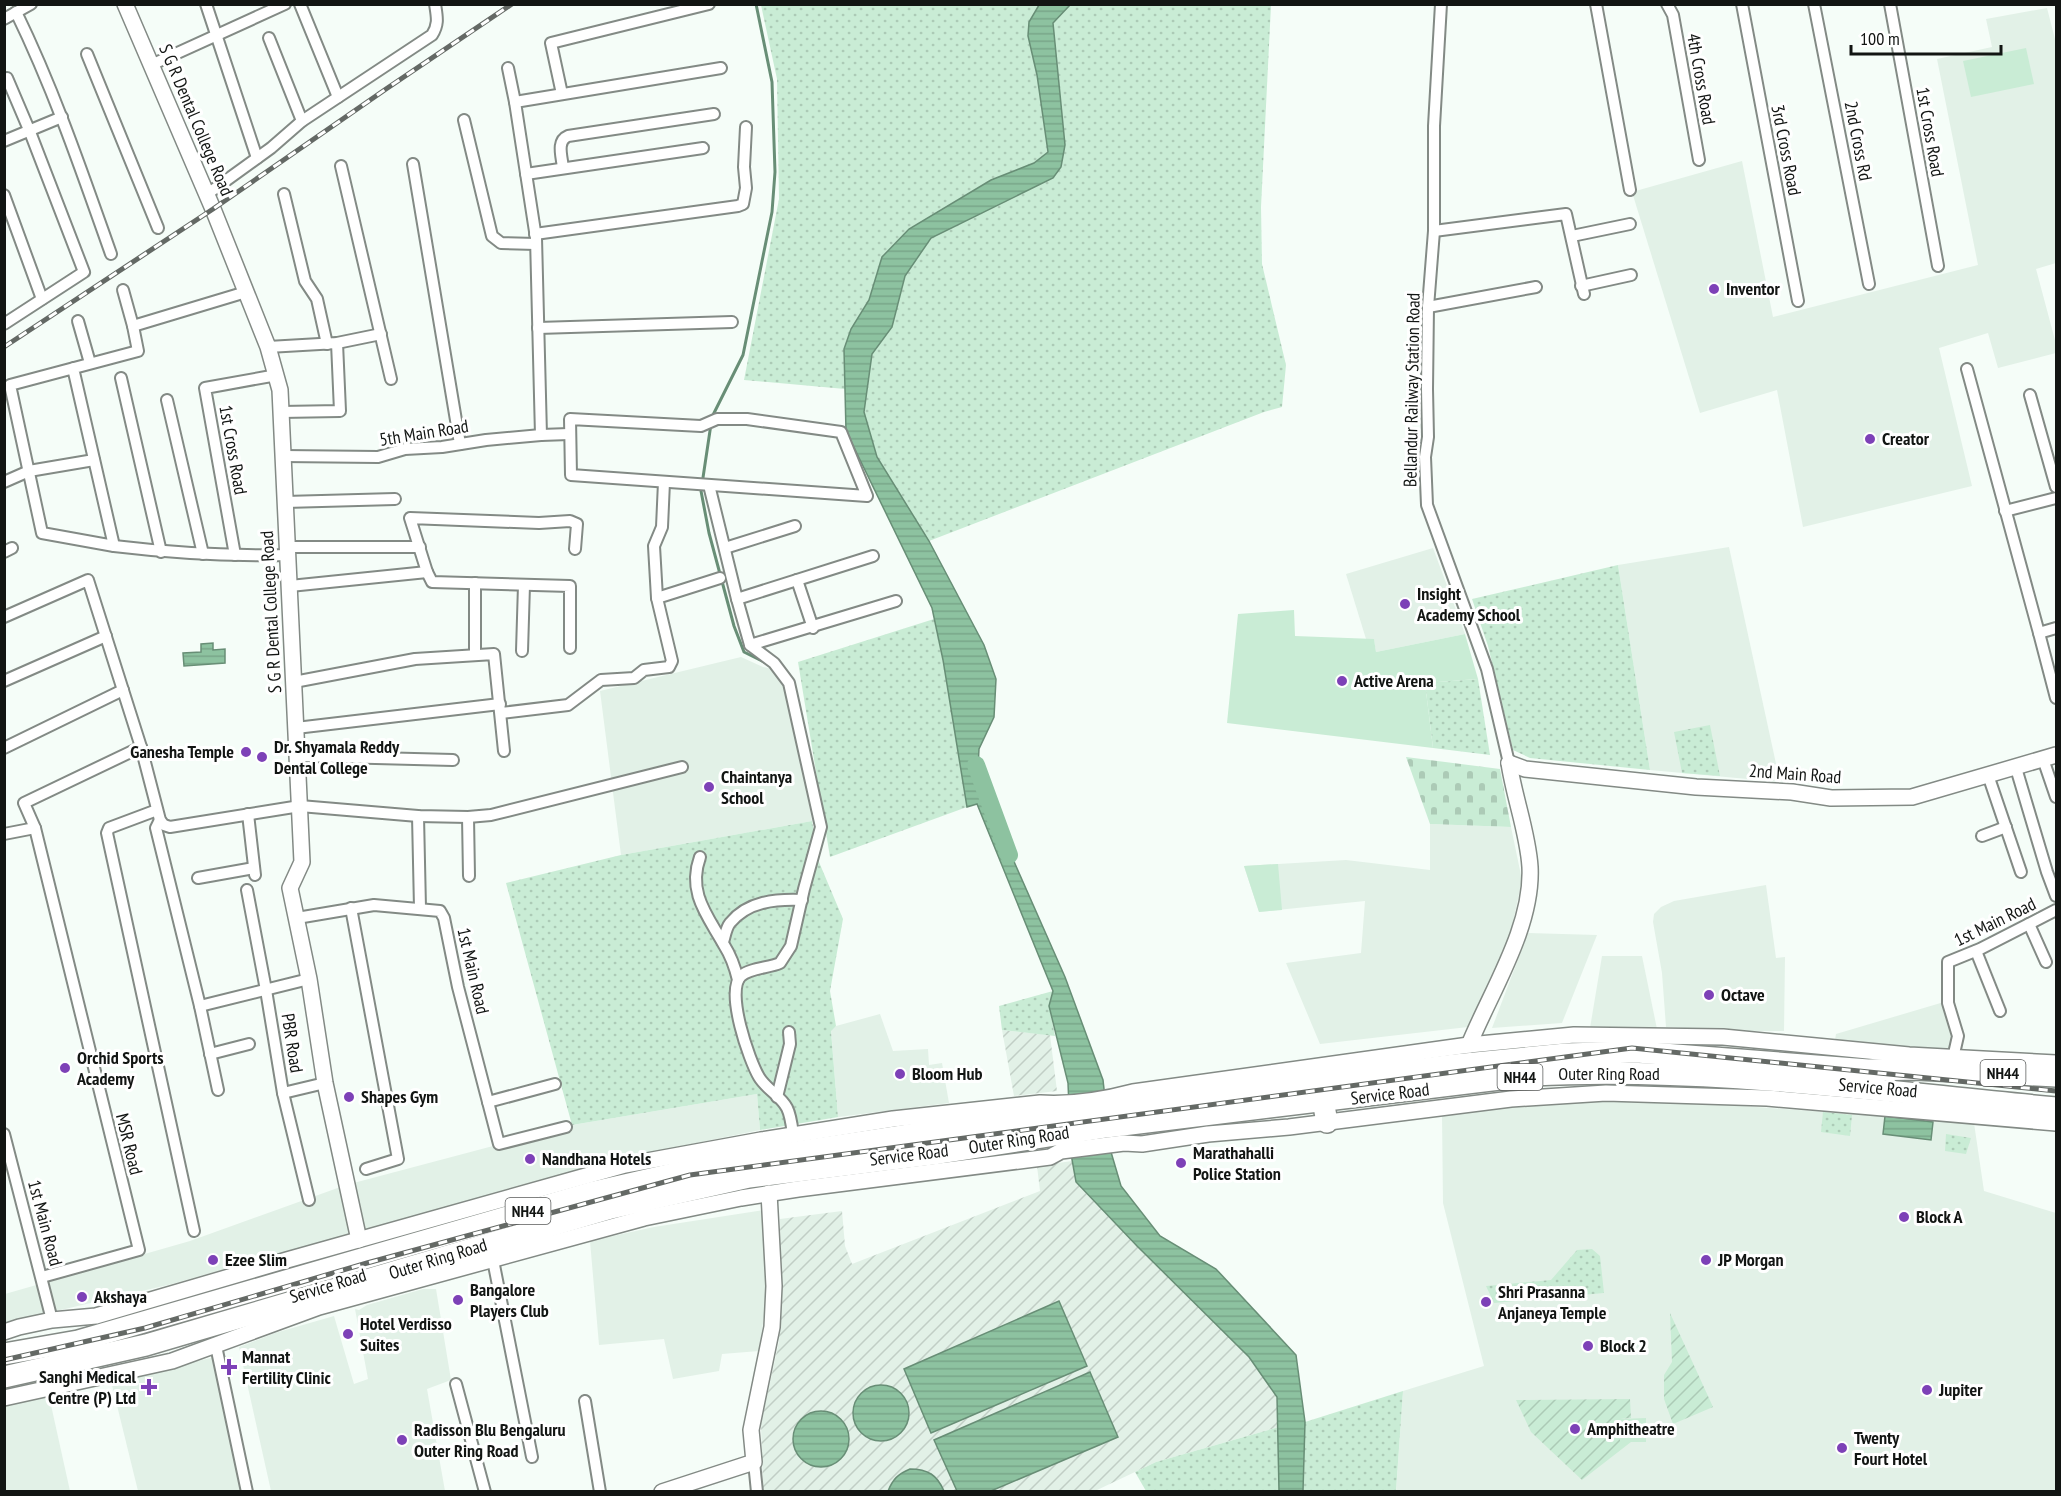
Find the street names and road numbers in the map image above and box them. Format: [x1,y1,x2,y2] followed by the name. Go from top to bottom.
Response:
[1682,32,1721,126] street label: 4th Cross Road
[154,41,239,199] street label: S G R Dental College Road
[1911,85,1950,178] street label: 1st Cross Road
[1839,99,1877,183] street label: 2nd Cross Rd
[1766,103,1807,197] street label: 3rd Cross Road
[1398,293,1425,487] street label: Bellandur Railway Station Road
[214,403,253,496] street label: 1st Cross Road
[378,414,470,451] street label: 5th Main Road
[255,530,286,694] street label: S G R Dental College Road
[1748,759,1842,788] street label: 2nd Main Road
[1950,892,2039,951] street label: 1st Main Road
[452,925,495,1016] street label: 1st Main Road
[276,1012,309,1074] street label: PBR Road
[1980,1060,2026,1086] road number: NH44
[1558,1062,1660,1085] street label: Outer Ring Road
[1498,1064,1543,1090] road number: NH44
[1838,1073,1918,1102] street label: Service Road
[1349,1077,1431,1110] street label: Service Road
[111,1111,148,1177] street label: MSR Road
[967,1120,1071,1159] street label: Outer Ring Road
[868,1138,950,1171] street label: Service Road
[23,1177,68,1268] street label: 1st Main Road
[506,1198,550,1224] road number: NH44
[386,1233,490,1284] street label: Outer Ring Road
[287,1263,369,1308] street label: Service Road

